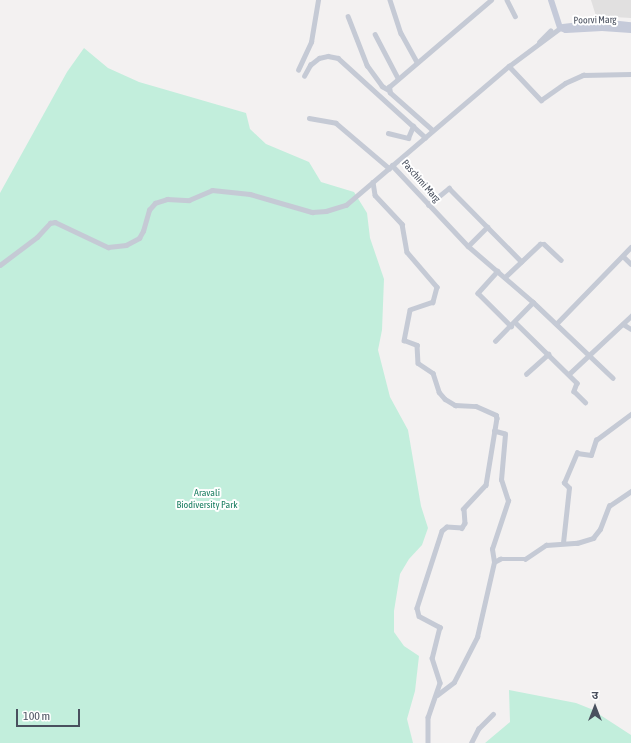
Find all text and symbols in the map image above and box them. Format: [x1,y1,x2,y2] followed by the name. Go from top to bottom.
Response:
[573,14,617,26] street label: Poorvi Marg
[399,157,443,205] street label: Paschimi Marg
[176,486,238,510] park label: Aravali Biodiversity Park
[575,687,615,727] north arrow
[592,689,598,701] text: उ
[18,701,82,727] scale bar
[23,709,50,723] text: 100 m

